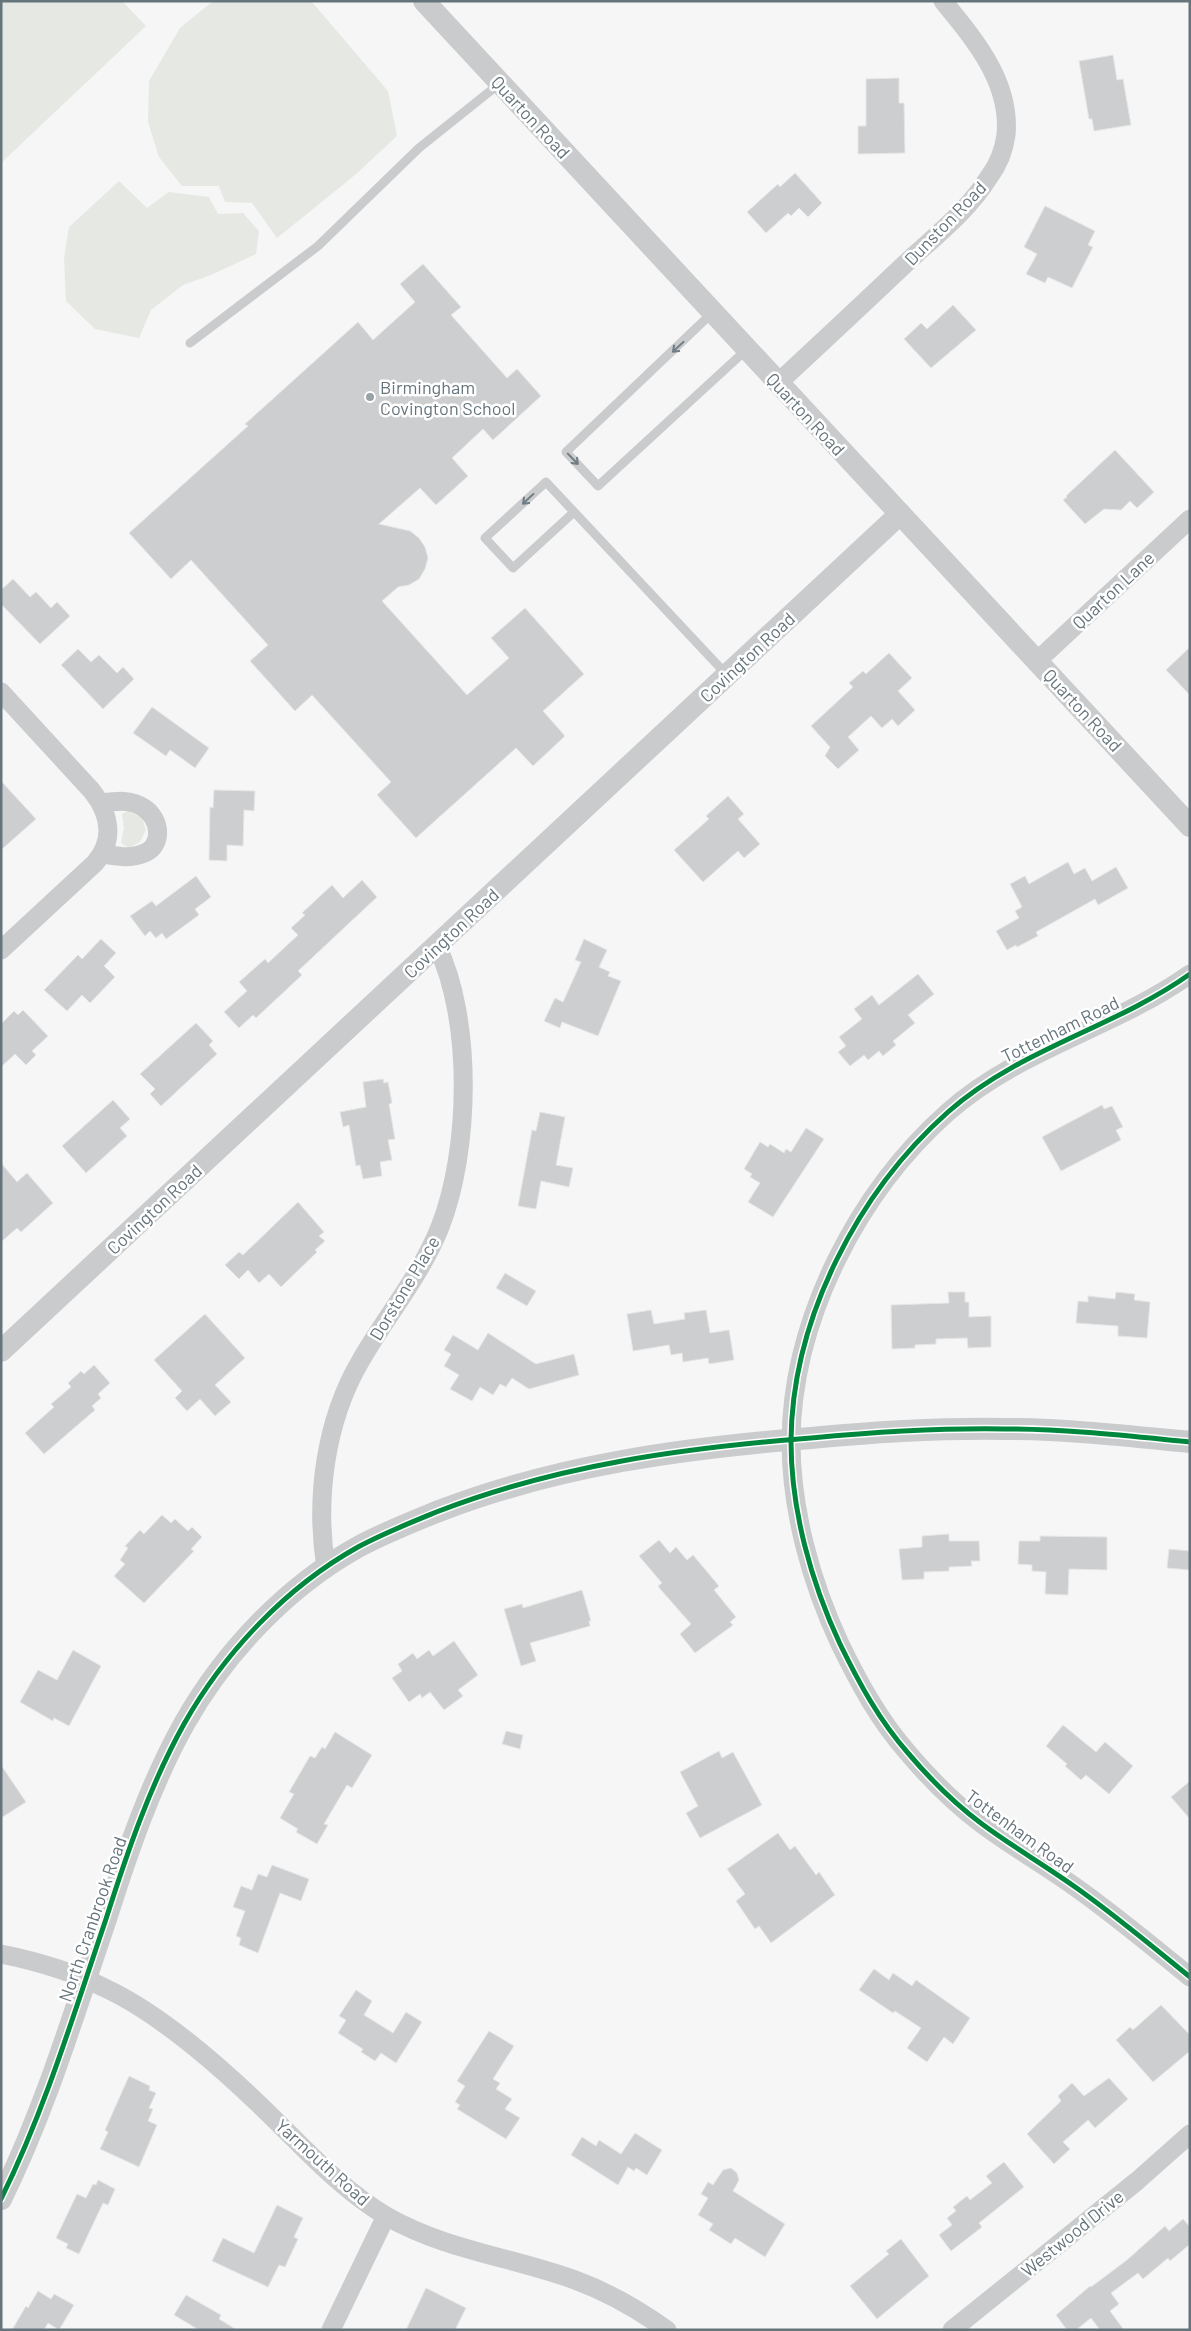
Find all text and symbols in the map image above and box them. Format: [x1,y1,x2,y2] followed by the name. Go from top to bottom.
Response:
[487,71,575,163] street label: Quarton Road
[900,176,990,270] street label: Dunston Road
[671,341,684,353] one-way arrow
[762,368,850,460] street label: Quarton Road
[380,376,515,419] place label: Birmingham Covington School
[364,391,376,403] marker: Birmingham Covington School
[567,452,579,465] one-way arrow
[521,493,534,505] one-way arrow
[1067,546,1159,634] street label: Quarton Lane
[695,607,799,707] street label: Covington Road
[1039,664,1127,756] street label: Quarton Road
[399,883,503,983] street label: Covington Road
[998,991,1122,1067] street label: Tottenham Road
[102,1159,206,1259] street label: Covington Road
[364,1232,444,1344] street label: Dorstone Place
[962,1784,1078,1878] street label: Tottenham Road
[53,1833,131,2005] street label: North Cranbrook Road
[271,2114,375,2210] street label: Yarmouth Road
[1016,2185,1128,2281] street label: Westwood Drive

